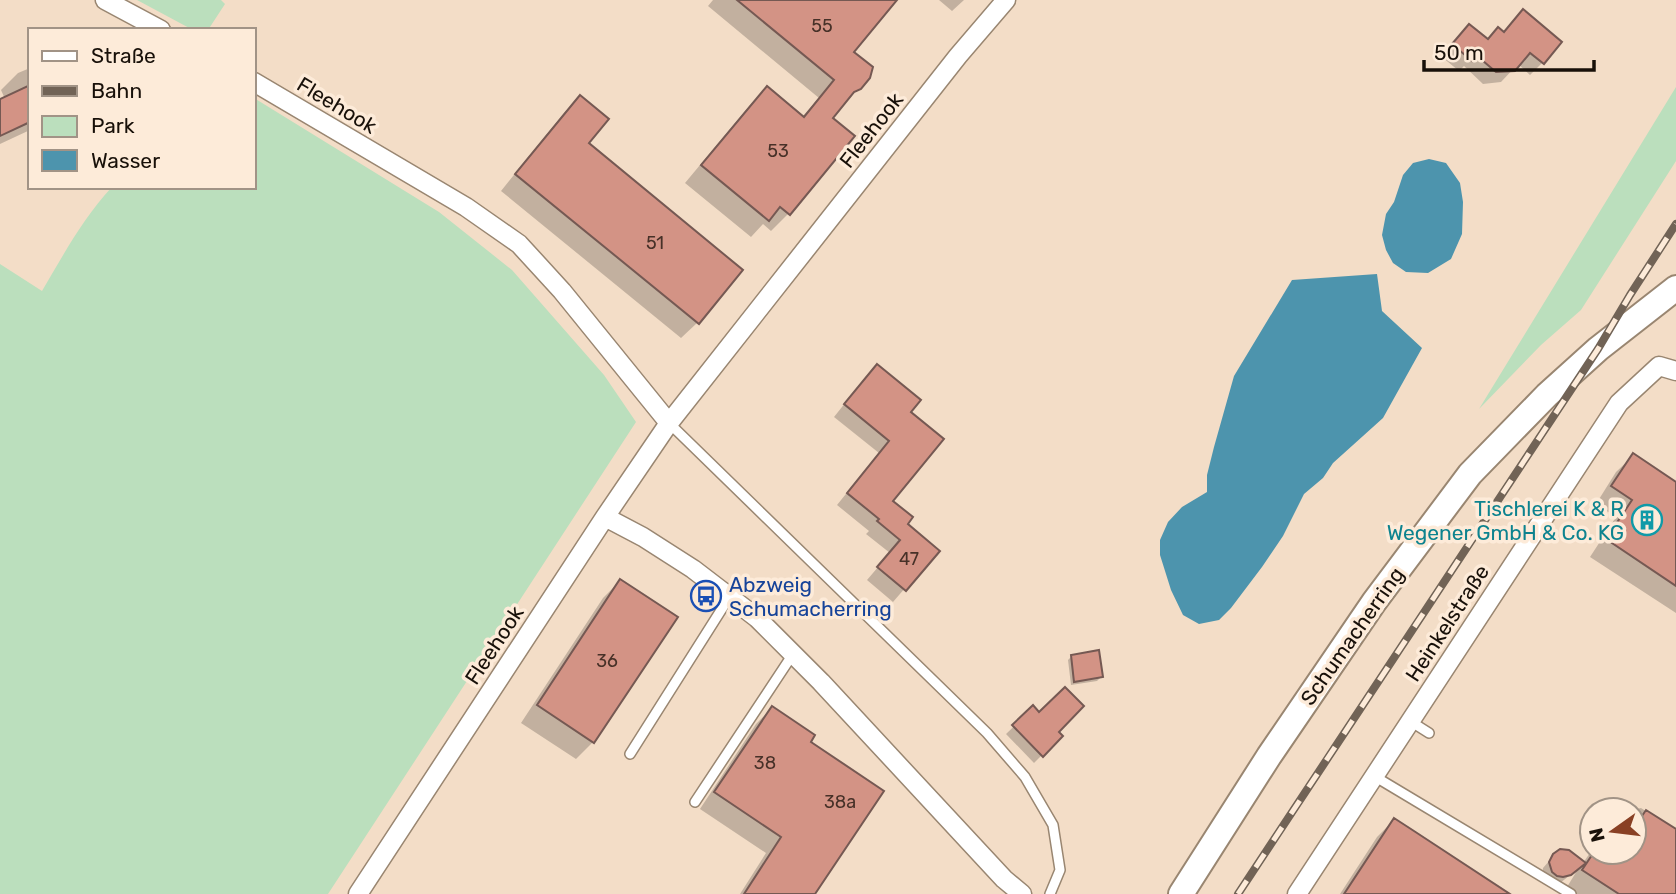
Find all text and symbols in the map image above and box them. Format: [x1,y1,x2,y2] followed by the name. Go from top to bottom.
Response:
[811,15,833,37] house number: 55
[28,28,256,189] legend
[1424,28,1594,72] scale bar
[1434,40,1484,65] text: 50 m
[91,43,156,68] text: Straße
[293,71,382,139] street label: Fleehook
[91,78,142,103] text: Bahn
[834,87,908,173] street label: Fleehook
[91,113,135,138] text: Park
[767,140,789,162] house number: 53
[91,148,160,173] text: Wasser
[646,232,664,254] house number: 51
[1387,496,1624,545] place label: Tischlerei K & R Wegener GmbH & Co. KG
[1630,503,1664,537] building icon: Tischlerei K & R Wegener GmbH & Co. KG
[899,548,919,570] house number: 47
[1400,560,1494,686] street label: Heinkelstraße
[1295,562,1409,710] street label: Schumacherring
[729,572,892,621] place label: Abzweig Schumacherring
[689,579,723,613] bus stop icon: Abzweig Schumacherring
[459,601,529,689] street label: Fleehook
[596,650,618,672] house number: 36
[754,752,776,774] house number: 38
[824,791,856,813] house number: 38a
[1578,796,1648,866] north arrow
[1584,826,1610,844] text: N

